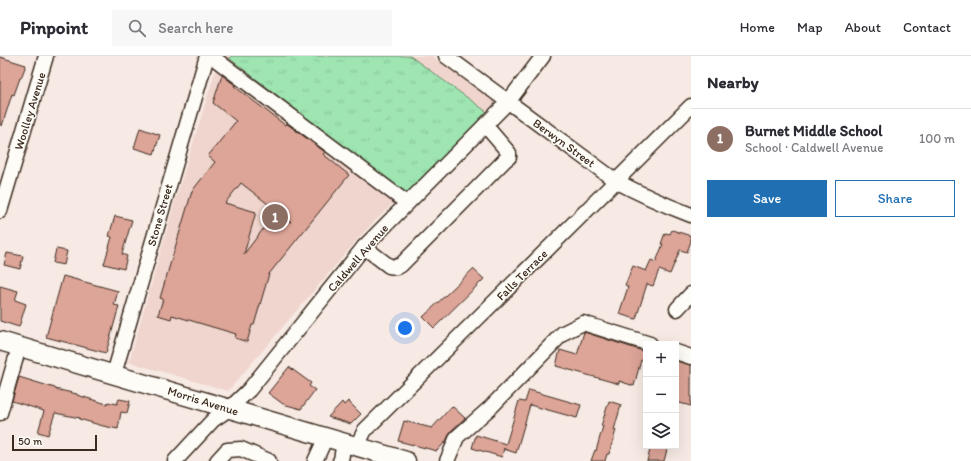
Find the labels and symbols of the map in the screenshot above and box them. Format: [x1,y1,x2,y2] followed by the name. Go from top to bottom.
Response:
[12,70,49,152] street label: Woolley Avenue
[530,116,598,171] street label: Berwyn Street
[144,182,176,248] street label: Stone Street
[262,202,288,232] pin: 1
[325,221,391,295] street label: Caldwell Avenue
[494,246,551,303] street label: Falls Terrace
[395,318,415,338] your location
[166,384,241,419] street label: Morris Avenue
[12,433,97,452] scale bar

